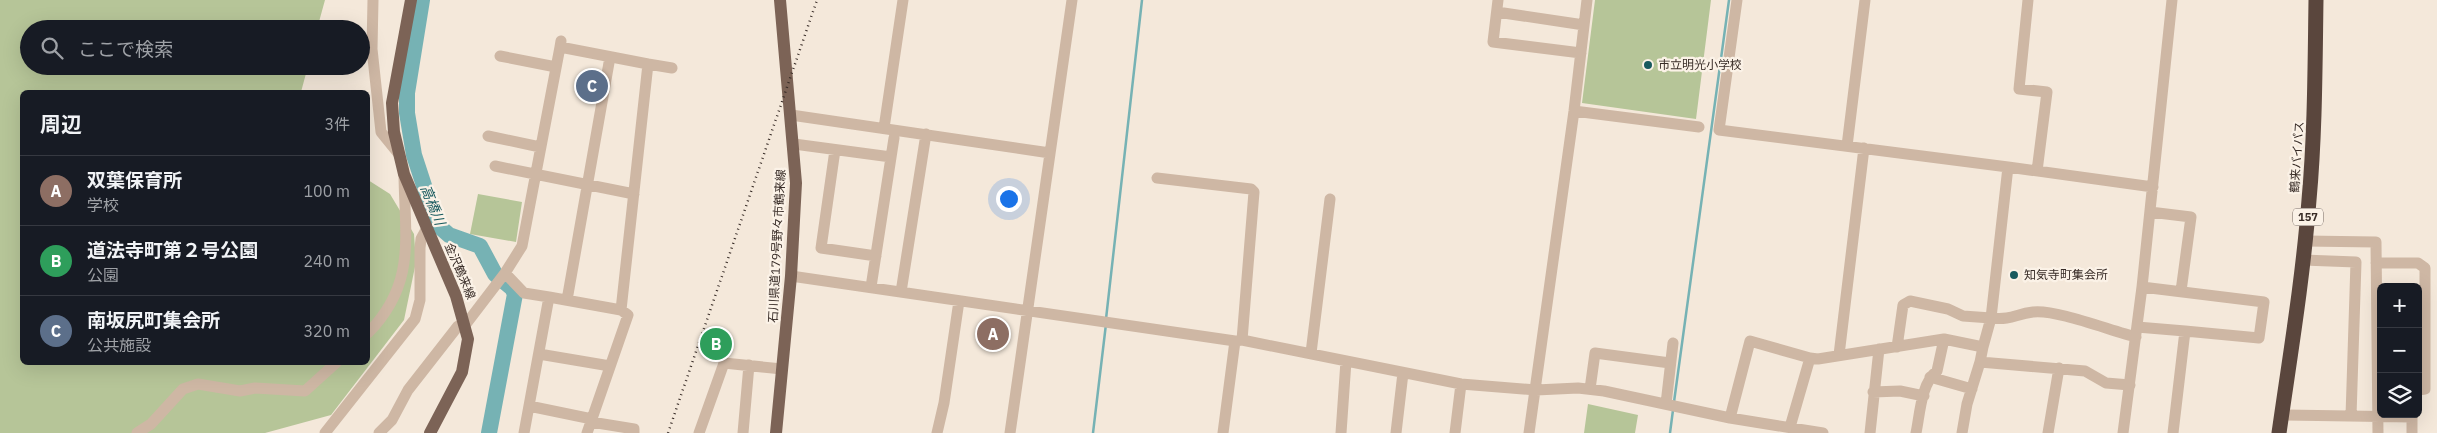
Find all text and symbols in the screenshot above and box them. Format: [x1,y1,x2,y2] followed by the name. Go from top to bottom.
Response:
[20,20,370,75] search box
[38,34,66,62] icon: search
[78,37,173,61] text: ここで検索
[1658,57,1742,72] place label: 市立明光小学校
[1642,59,1654,71] marker: 市立明光小学校
[576,67,608,105] pin: C
[40,110,82,138] text: 周辺
[324,114,350,134] text: 3件
[2287,121,2306,193] street label: 鶴来バイパス
[87,168,182,192] text: 双葉保育所
[765,169,788,323] street label: 石川県道179号野々市鶴来線
[51,181,61,201] text: A
[303,181,350,201] text: 100 m
[417,182,450,230] water label: 高橋川
[996,186,1022,212] your location
[87,195,119,215] text: 学校
[2293,208,2323,226] road number: 157
[87,238,258,262] text: 道法寺町第２号公園
[442,240,479,301] street label: 金沢鶴来線
[51,251,61,271] text: B
[303,251,350,271] text: 240 m
[87,265,119,285] text: 公園
[2024,267,2108,282] place label: 知気寺町集会所
[2008,269,2020,281] marker: 知気寺町集会所
[2377,283,2422,418] map controls
[2377,283,2422,328] button: +
[87,308,220,332] text: 南坂尻町集会所
[977,315,1009,353] pin: A
[51,321,61,341] text: C
[303,321,350,341] text: 320 m
[700,325,732,363] pin: B
[2377,328,2422,373] button: −
[87,335,151,355] text: 公共施設
[2377,373,2422,418] button: layers

